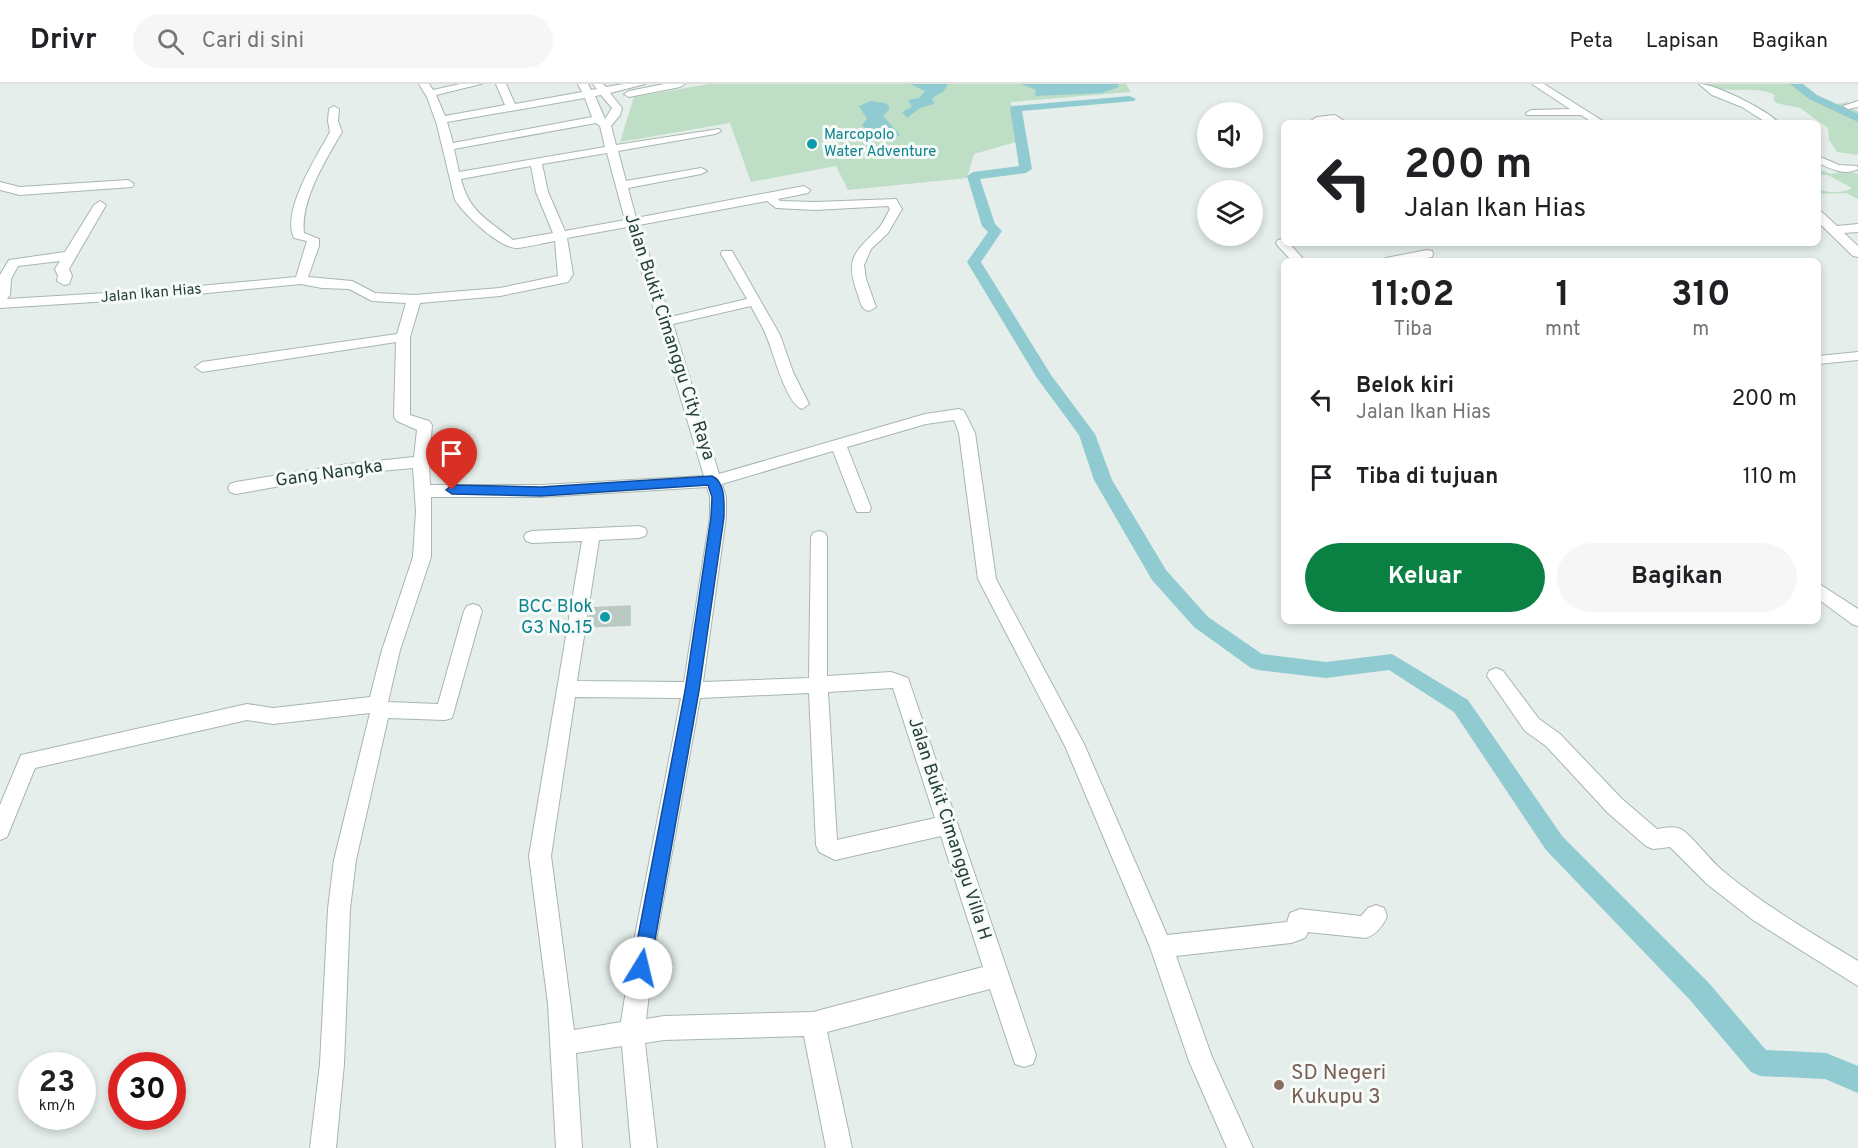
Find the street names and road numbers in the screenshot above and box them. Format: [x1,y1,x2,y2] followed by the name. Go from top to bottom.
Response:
[618,211,720,463] street label: Jalan Bukit Cimanggu City Raya
[100,280,202,308] street label: Jalan Ikan Hias
[274,455,384,493] street label: Gang Nangka
[902,715,996,943] street label: Jalan Bukit Cimanggu Villa H

